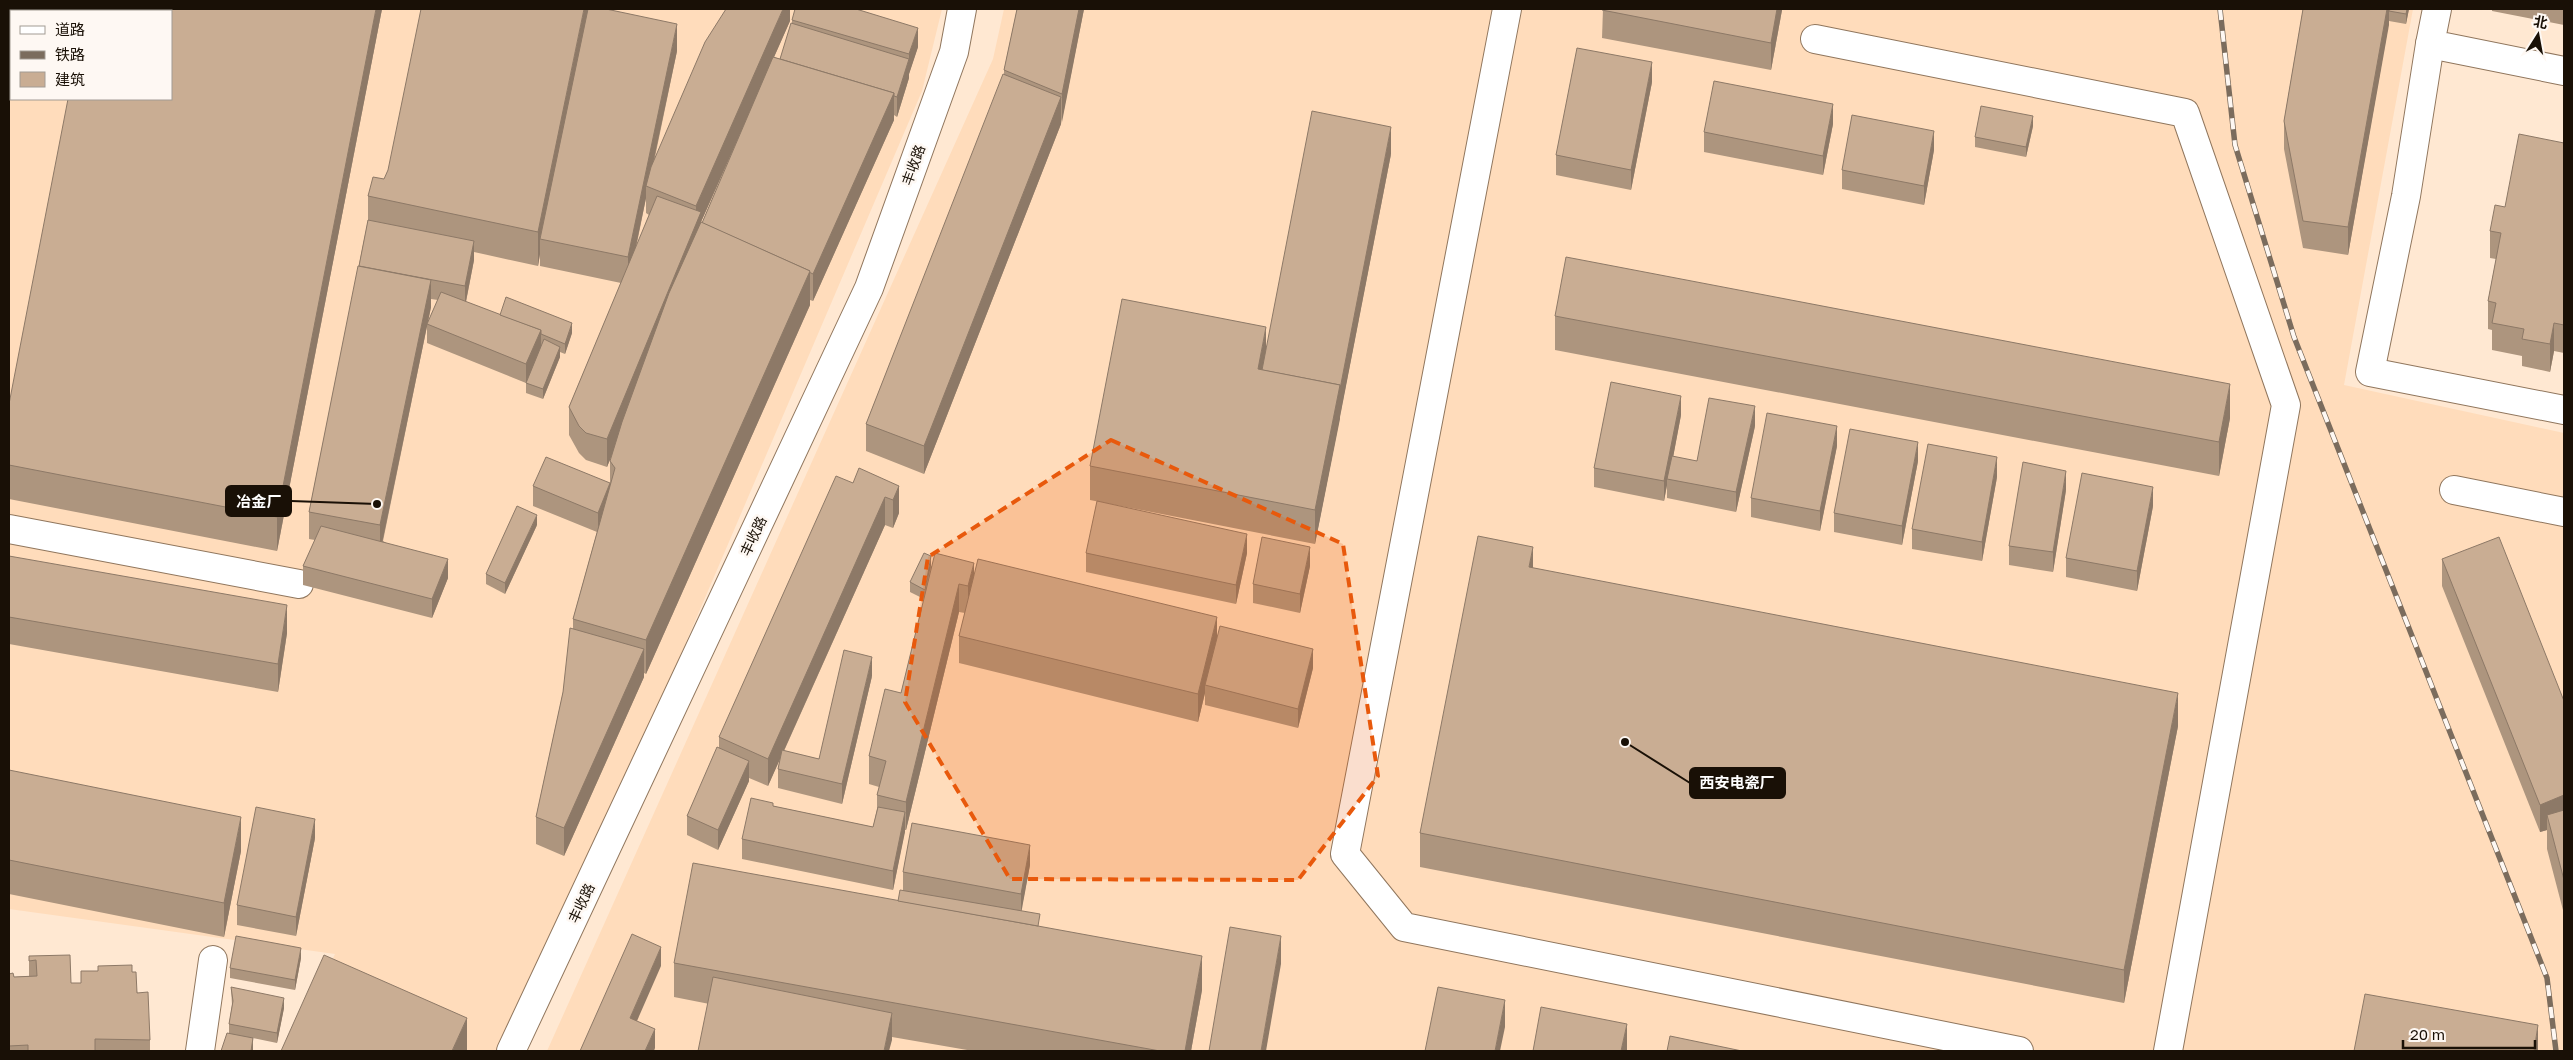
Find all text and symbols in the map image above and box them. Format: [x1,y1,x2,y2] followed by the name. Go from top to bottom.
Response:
[10,10,172,100] legend
[2513,10,2563,60] north arrow
[2532,12,2549,31] text: 北
[55,20,85,38] text: 道路
[55,45,85,63] text: 铁路
[55,70,85,88] text: 建筑
[898,142,928,188] street label: 丰收路
[226,486,291,516] callout: 冶金厂
[236,492,282,510] text: 冶金厂
[736,513,770,559] street label: 丰收路
[1690,768,1785,798] callout: 西安电瓷厂
[1699,773,1775,791] text: 西安电瓷厂
[564,880,598,926] street label: 丰收路
[2403,1018,2536,1050] scale bar
[2410,1025,2445,1043] text: 20 m

